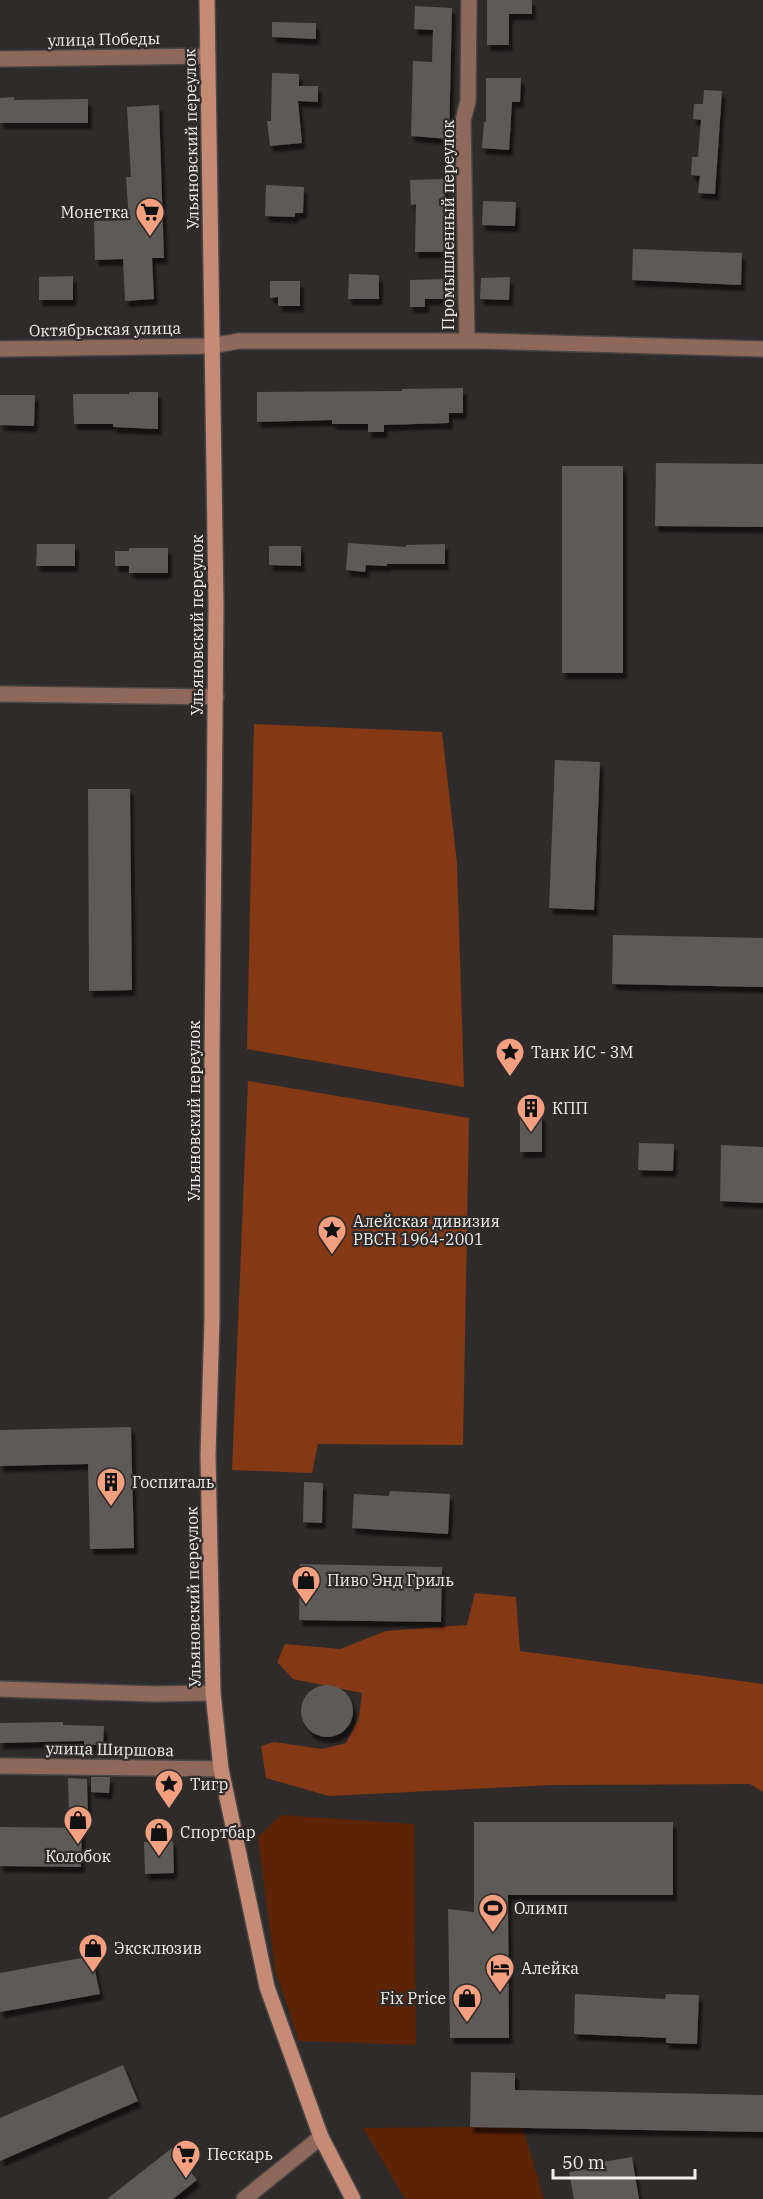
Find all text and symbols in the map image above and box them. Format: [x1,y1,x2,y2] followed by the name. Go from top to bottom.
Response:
[47,28,161,50] street label: улица Победы
[179,48,203,230] street label: Ульяновский переулок
[438,119,458,330] street label: Промышленный переулок
[134,196,166,238] supermarket icon: Монетка
[61,202,129,222] place label: Монетка
[29,318,182,340] street label: Октябрьская улица
[187,534,207,715] street label: Ульяновский переулок
[184,1020,204,1201] street label: Ульяновский переулок
[494,1036,526,1078] place icon: Танк ИС - 3М
[531,1042,633,1062] place label: Танк ИС - 3М
[515,1092,547,1134] building icon: КПП
[552,1098,588,1118] place label: КПП
[353,1211,500,1249] place label: Алейская дивизия РВСН 1964-2001
[316,1214,348,1256] place icon: Алейская дивизия РВСН 1964-2001
[95,1466,127,1508] building icon: Госпиталь
[132,1472,215,1492] place label: Госпиталь
[181,1506,205,1688] street label: Ульяновский переулок
[290,1564,322,1606] shop icon: Пиво Энд Гриль
[327,1570,454,1590] place label: Пиво Энд Гриль
[46,1738,175,1760] street label: улица Ширшова
[153,1768,185,1810] place icon: Тигр
[190,1774,229,1794] place label: Тигр
[62,1804,94,1846] shop icon: Колобок
[143,1816,175,1858] shop icon: Спортбар
[180,1822,256,1842] place label: Спортбар
[45,1846,111,1866] place label: Колобок
[477,1892,509,1934] sports icon: Олимп
[514,1898,568,1918] place label: Олимп
[77,1932,109,1974] shop icon: Эксклюзив
[114,1938,202,1958] place label: Эксклюзив
[484,1952,516,1994] hotel icon: Алейка
[521,1958,579,1978] place label: Алейка
[451,1982,483,2024] shop icon: Fix Price
[380,1988,446,2008] place label: Fix Price
[170,2138,202,2180] supermarket icon: Пескарь
[553,2142,696,2180] scale bar
[207,2144,273,2164] place label: Пескарь
[562,2151,605,2174] text: 50 m

